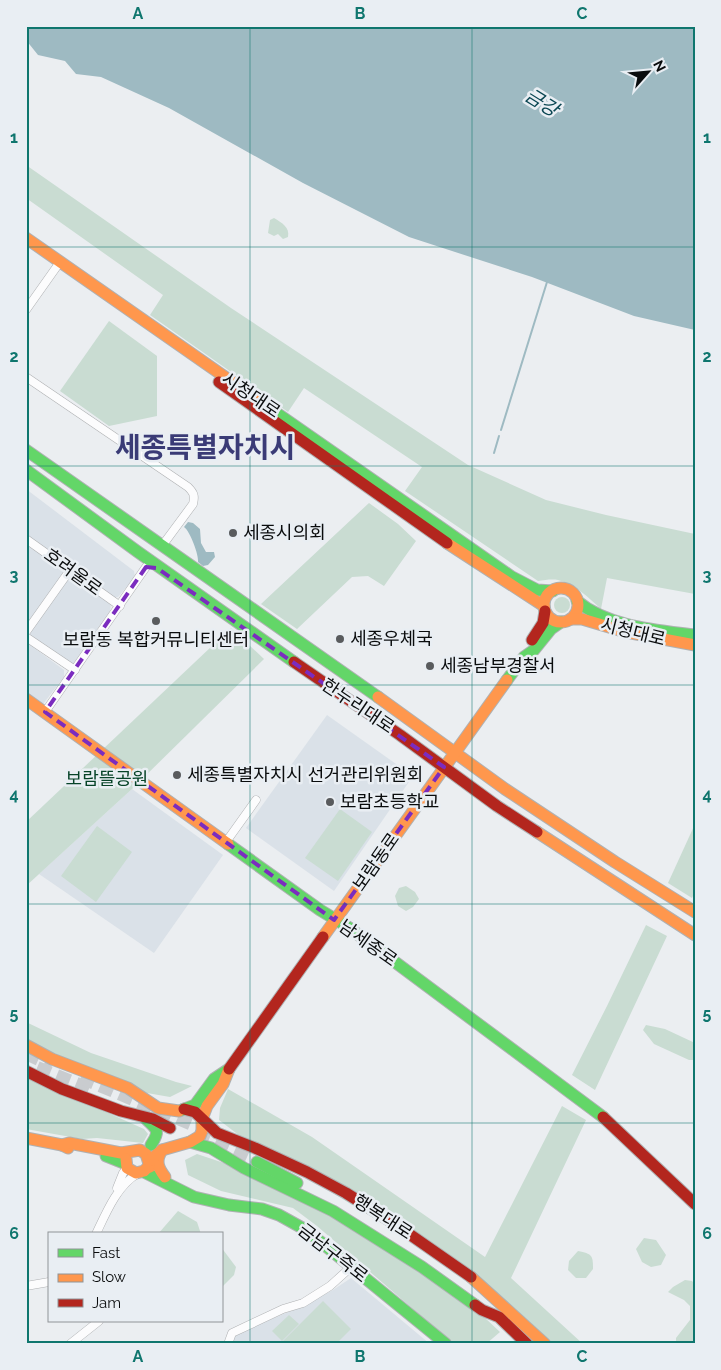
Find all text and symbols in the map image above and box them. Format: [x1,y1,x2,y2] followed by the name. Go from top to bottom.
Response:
[133,4,144,23] text: A
[355,4,366,23] text: B
[577,4,588,23] text: C
[624,48,674,98] north arrow
[650,58,669,74] text: N
[521,83,565,122] water label: 금강
[10,128,18,147] text: 1
[703,128,711,147] text: 1
[9,347,19,366] text: 2
[702,347,712,366] text: 2
[218,367,285,422] street label: 시청대로
[115,431,295,464] district label: 세종특별자치시
[243,522,326,543] place label: 세종시의회
[227,527,239,539] marker: 세종시의회
[40,544,106,600] street label: 호려울로
[10,566,19,585] text: 3
[703,566,712,585] text: 3
[598,613,668,650] street label: 시청대로
[150,615,162,627] marker: 보람동 복합커뮤니티센터
[350,628,433,649] place label: 세종우체국
[63,629,249,650] place label: 보람동 복합커뮤니티센터
[334,633,346,645] marker: 세종우체국
[440,655,556,676] place label: 세종남부경찰서
[424,660,436,672] marker: 세종남부경찰서
[318,674,398,737] street label: 한누리대로
[187,764,423,785] place label: 세종특별자치시 선거관리위원회
[66,768,148,789] park label: 보람뜰공원
[171,769,183,781] marker: 세종특별자치시 선거관리위원회
[9,785,19,804] text: 4
[702,785,712,804] text: 4
[340,791,439,812] place label: 보람초등학교
[324,796,336,808] marker: 보람초등학교
[348,829,403,895] street label: 보람동로
[335,915,401,970] street label: 남세종로
[10,1004,19,1023] text: 5
[703,1004,712,1023] text: 5
[350,1190,417,1243] street label: 행복대로
[294,1219,372,1286] street label: 금남구즉로
[9,1224,19,1243] text: 6
[702,1224,712,1243] text: 6
[48,1232,222,1322] legend
[92,1244,120,1262] text: Fast
[92,1268,126,1286] text: Slow
[92,1294,121,1312] text: Jam
[133,1347,144,1366] text: A
[355,1347,366,1366] text: B
[577,1347,588,1366] text: C

